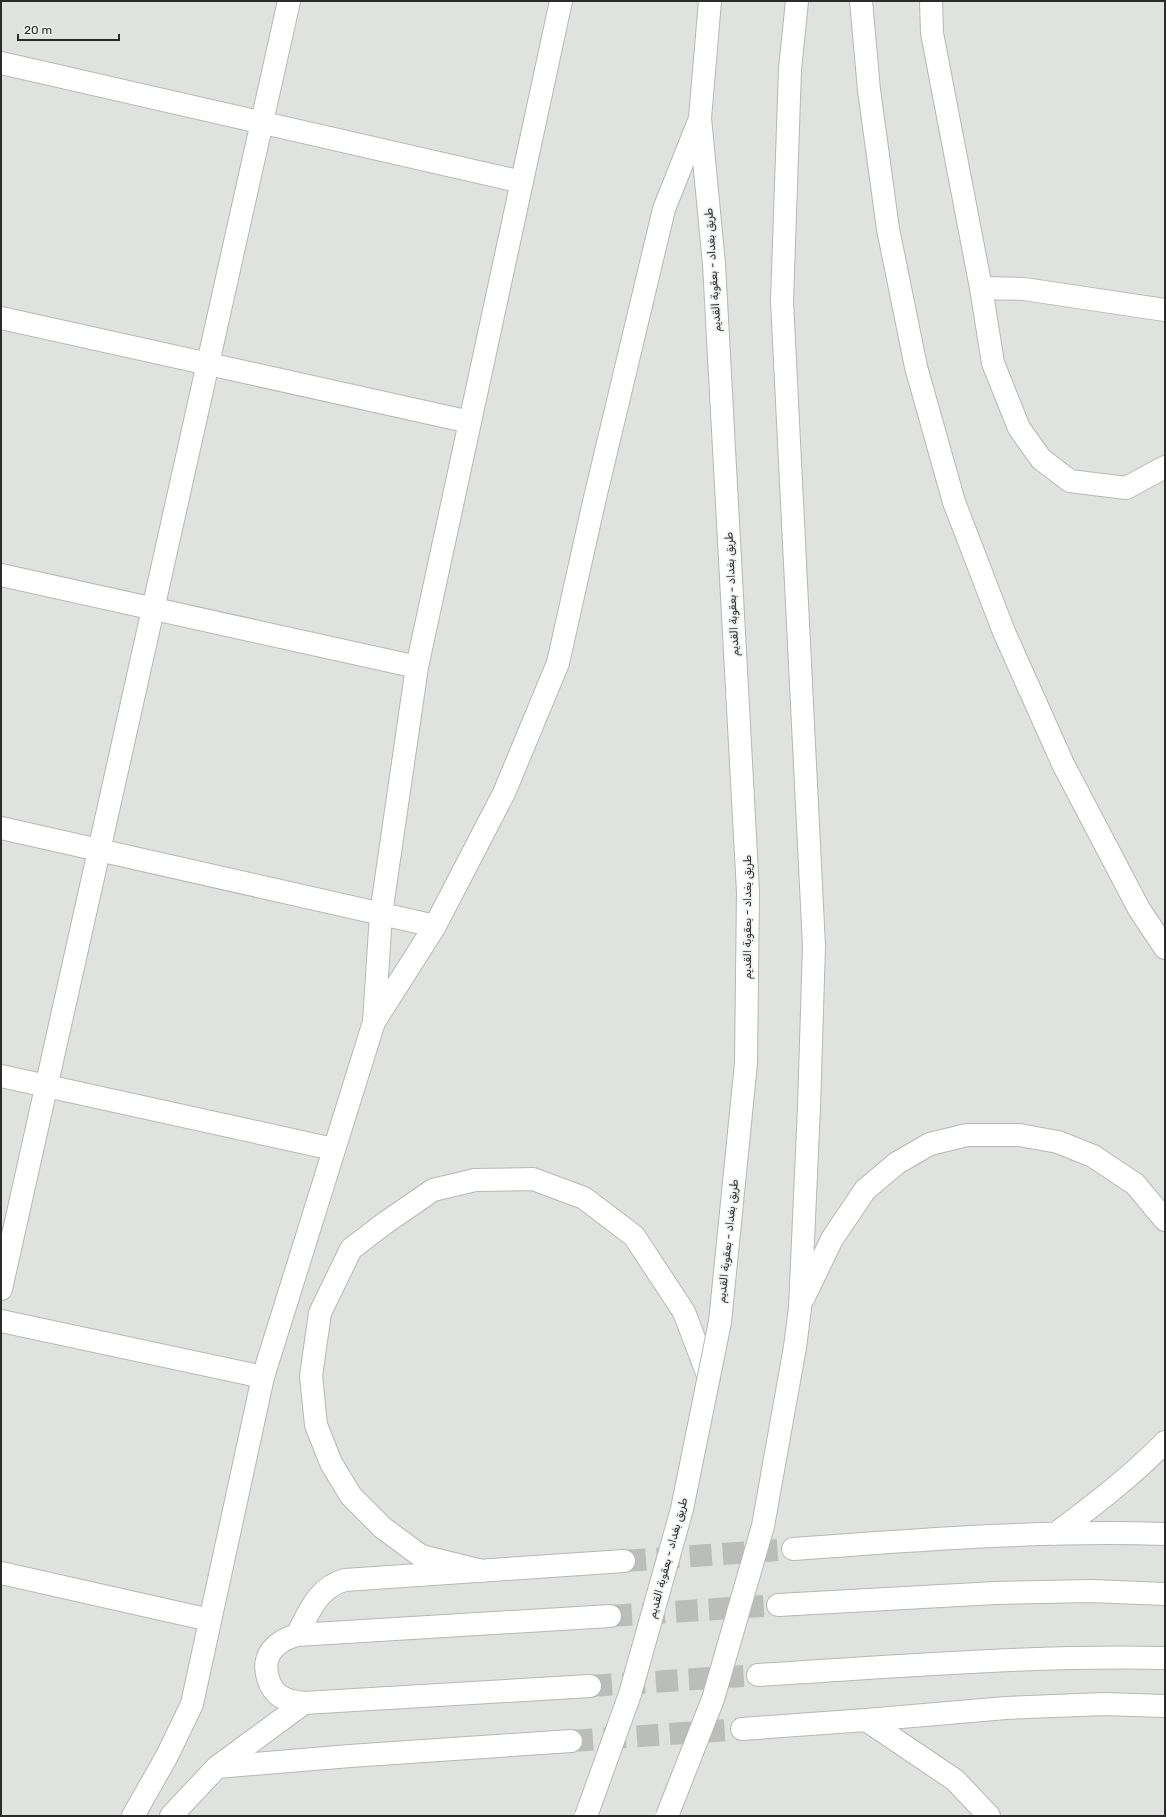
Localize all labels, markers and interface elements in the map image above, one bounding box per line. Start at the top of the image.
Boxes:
scale bar [18,16,119,42]
text: 20 m [24,23,52,37]
street label: طريق بغداد - بعقوبة القديم [702,207,725,333]
street label: طريق بغداد - بعقوبة القديم [722,531,743,656]
street label: طريق بغداد - بعقوبة القديم [741,855,755,979]
street label: طريق بغداد - بعقوبة القديم [715,1178,742,1304]
street label: طريق بغداد - بعقوبة القديم [646,1496,691,1620]

